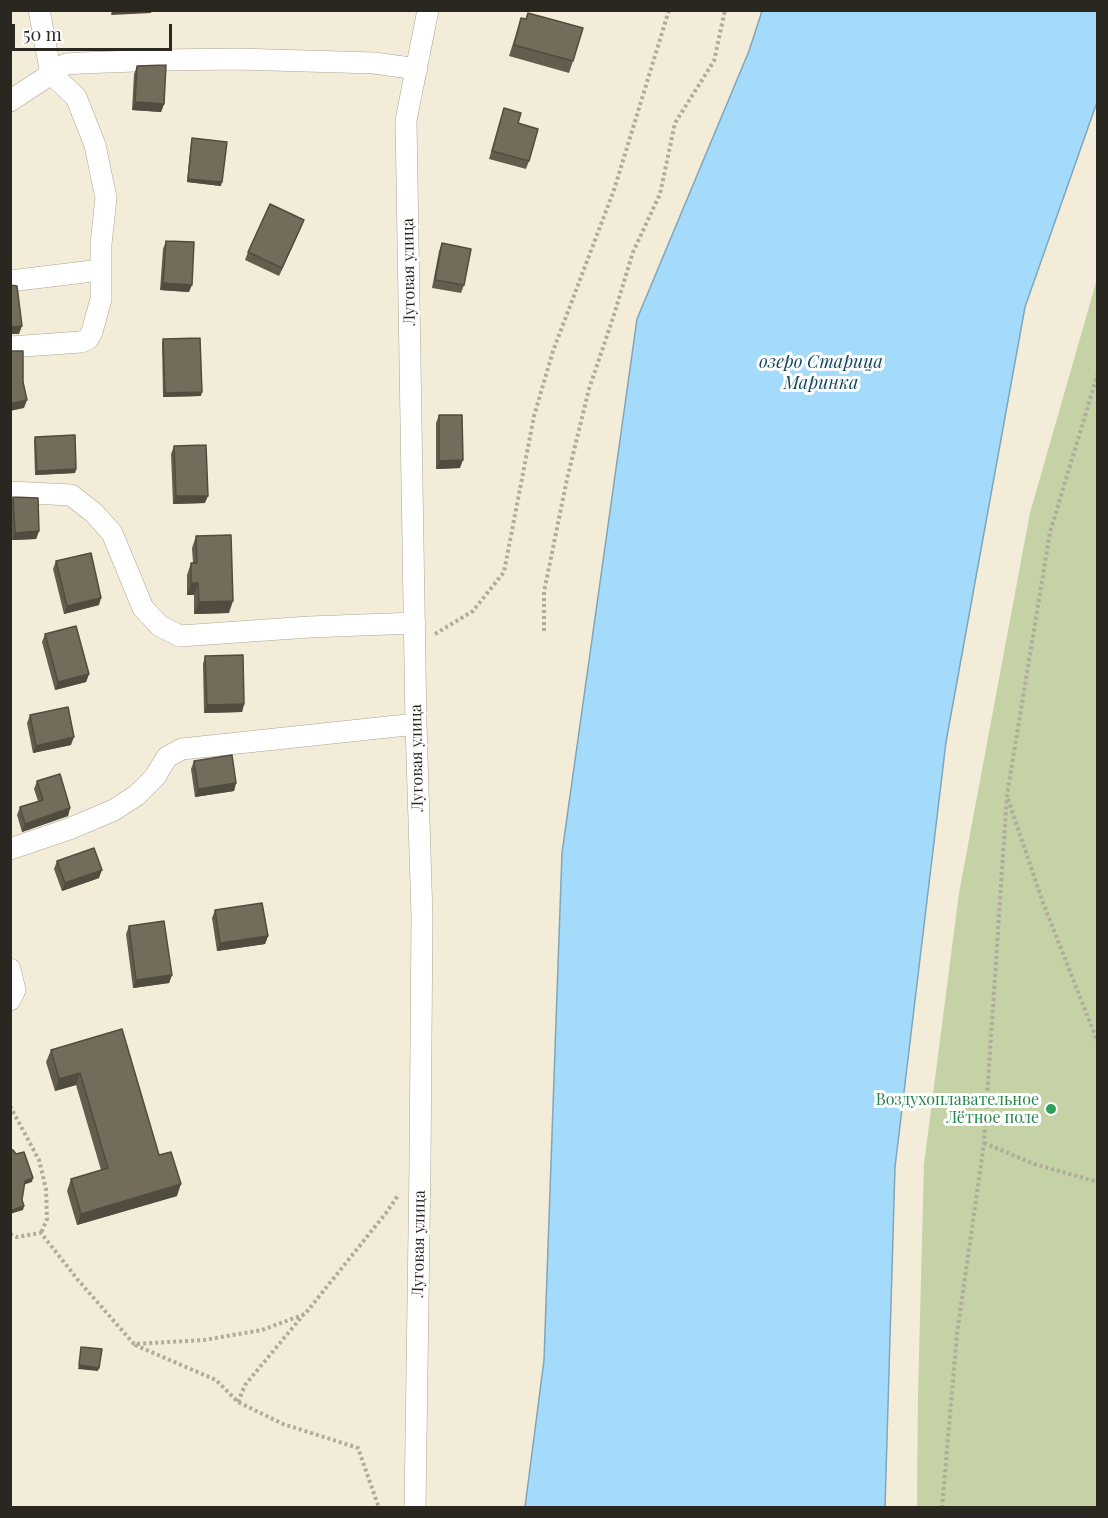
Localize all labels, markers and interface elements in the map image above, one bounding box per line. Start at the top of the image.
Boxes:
scale bar [15,12,176,50]
text: 50 m [23,22,62,46]
street label: Луговая улица [398,218,420,326]
water label: озеро Старица Маринка [759,351,883,394]
street label: Луговая улица [406,704,428,812]
place label: Воздухоплавательное Лётное поле [876,1090,1039,1128]
marker: Воздухоплавательное Лётное поле [1044,1102,1058,1116]
street label: Луговая улица [408,1190,430,1298]

